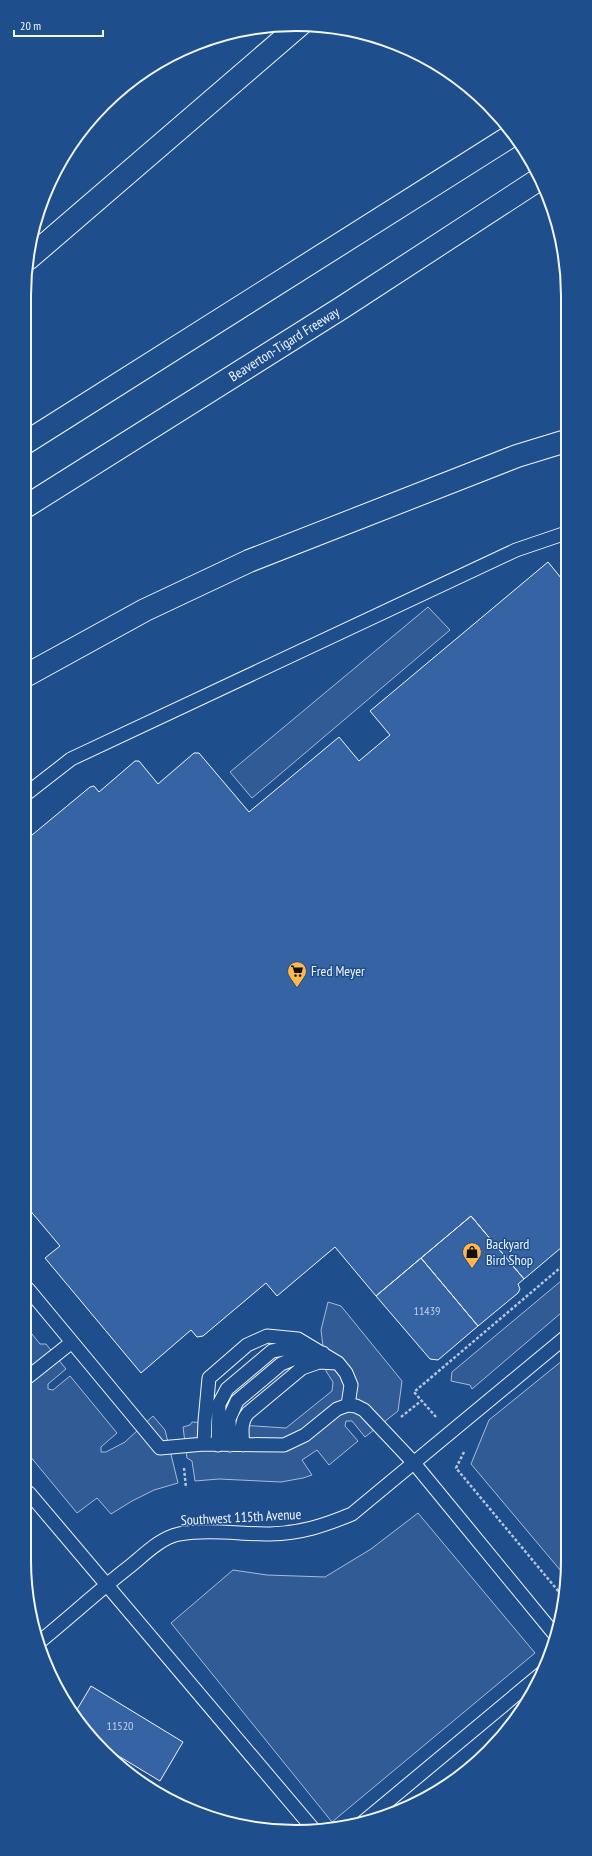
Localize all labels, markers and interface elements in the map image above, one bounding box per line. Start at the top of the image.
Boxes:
scale bar [14,12,103,38]
text: 20 m [20,18,41,33]
street label: Beaverton-Tigard Freeway [225,302,343,385]
supermarket icon: Fred Meyer [286,960,308,988]
place label: Fred Meyer [311,962,365,980]
place label: Backyard Bird Shop [486,1235,533,1269]
shop icon: Backyard Bird Shop [461,1241,483,1269]
house number: 11439 [413,1303,441,1318]
street label: Southwest 115th Avenue [180,1505,302,1529]
house number: 11520 [106,1718,134,1733]

